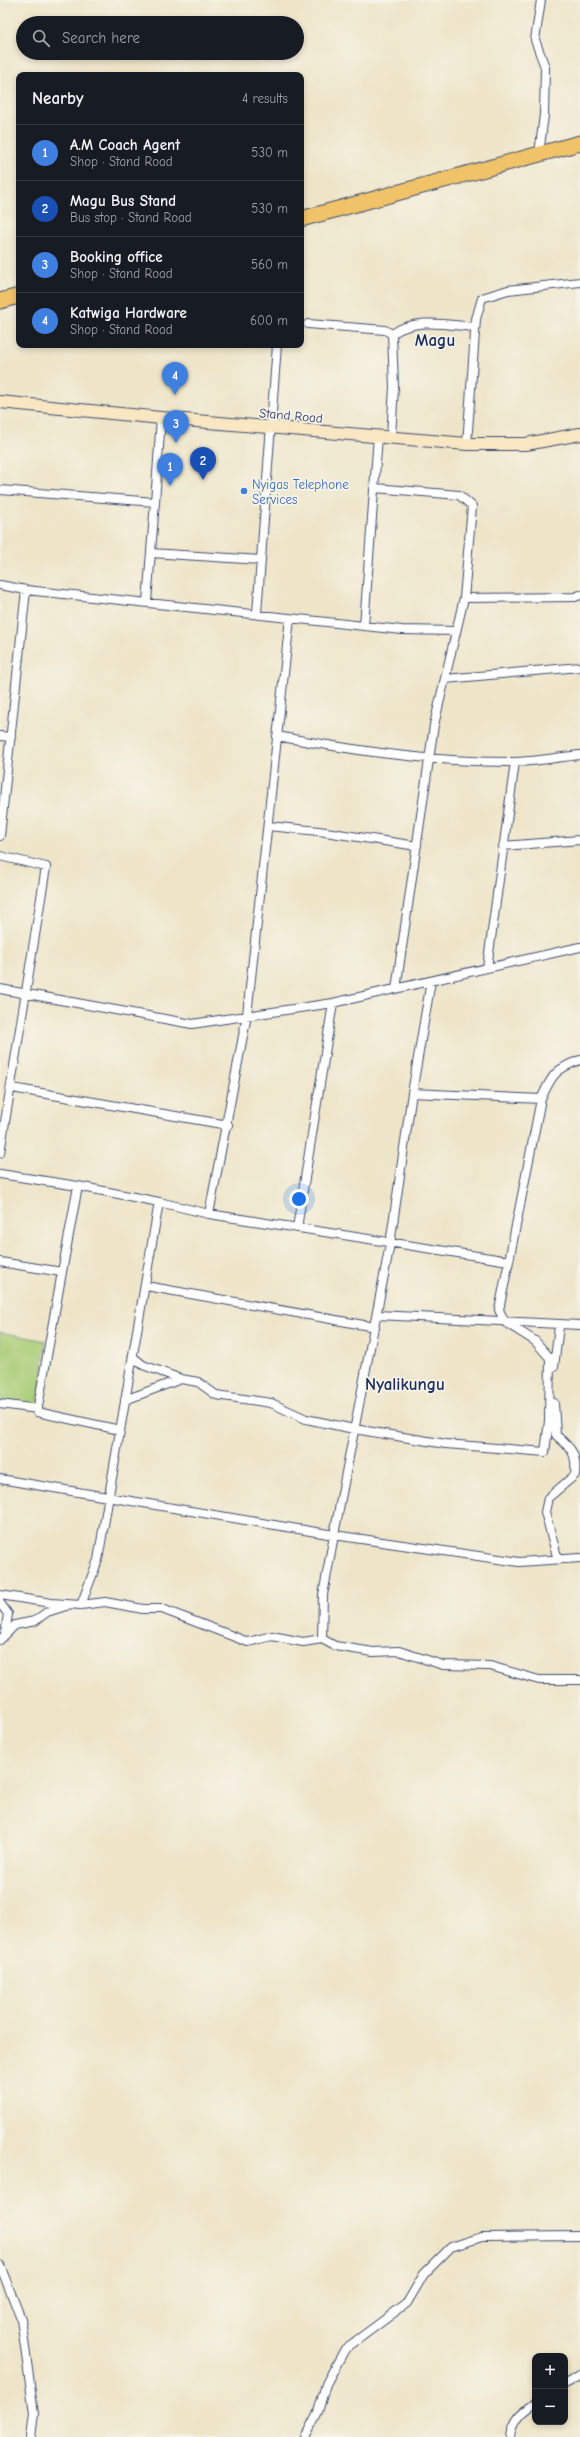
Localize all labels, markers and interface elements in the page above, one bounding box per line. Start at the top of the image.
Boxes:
search box [16,16,304,60]
icon: search [30,27,52,49]
text: Search here [62,29,140,47]
text: Nearby [32,89,83,108]
text: 4 results [242,91,288,106]
text: A.M Coach Agent [70,136,180,154]
text: 1 [42,145,48,160]
text: 530 m [251,145,288,160]
text: Shop · Stand Road [70,154,173,169]
text: Magu Bus Stand [70,192,176,210]
text: 2 [42,201,48,216]
text: 530 m [251,201,288,216]
text: Bus stop · Stand Road [70,210,192,225]
text: Booking office [70,248,163,266]
text: 3 [42,257,48,272]
text: 560 m [251,257,288,272]
text: Shop · Stand Road [70,266,173,281]
text: Katwiga Hardware [70,304,187,322]
text: 4 [42,313,48,328]
text: 600 m [250,313,288,328]
text: Shop · Stand Road [70,322,173,337]
district label: Magu [415,331,455,350]
pin: 4 [162,362,188,395]
street label: Stand Road [259,405,323,426]
pin: 3 [163,410,189,443]
pin: 2 [190,447,216,480]
pin: 1 [157,453,183,486]
place label: Nyigas Telephone Services [252,477,349,507]
marker: Nyigas Telephone Services [239,486,249,496]
your location [289,1189,309,1209]
district label: Nyalikungu [365,1375,445,1394]
map controls [532,2353,568,2425]
button: + [532,2353,568,2389]
button: − [532,2389,568,2425]

